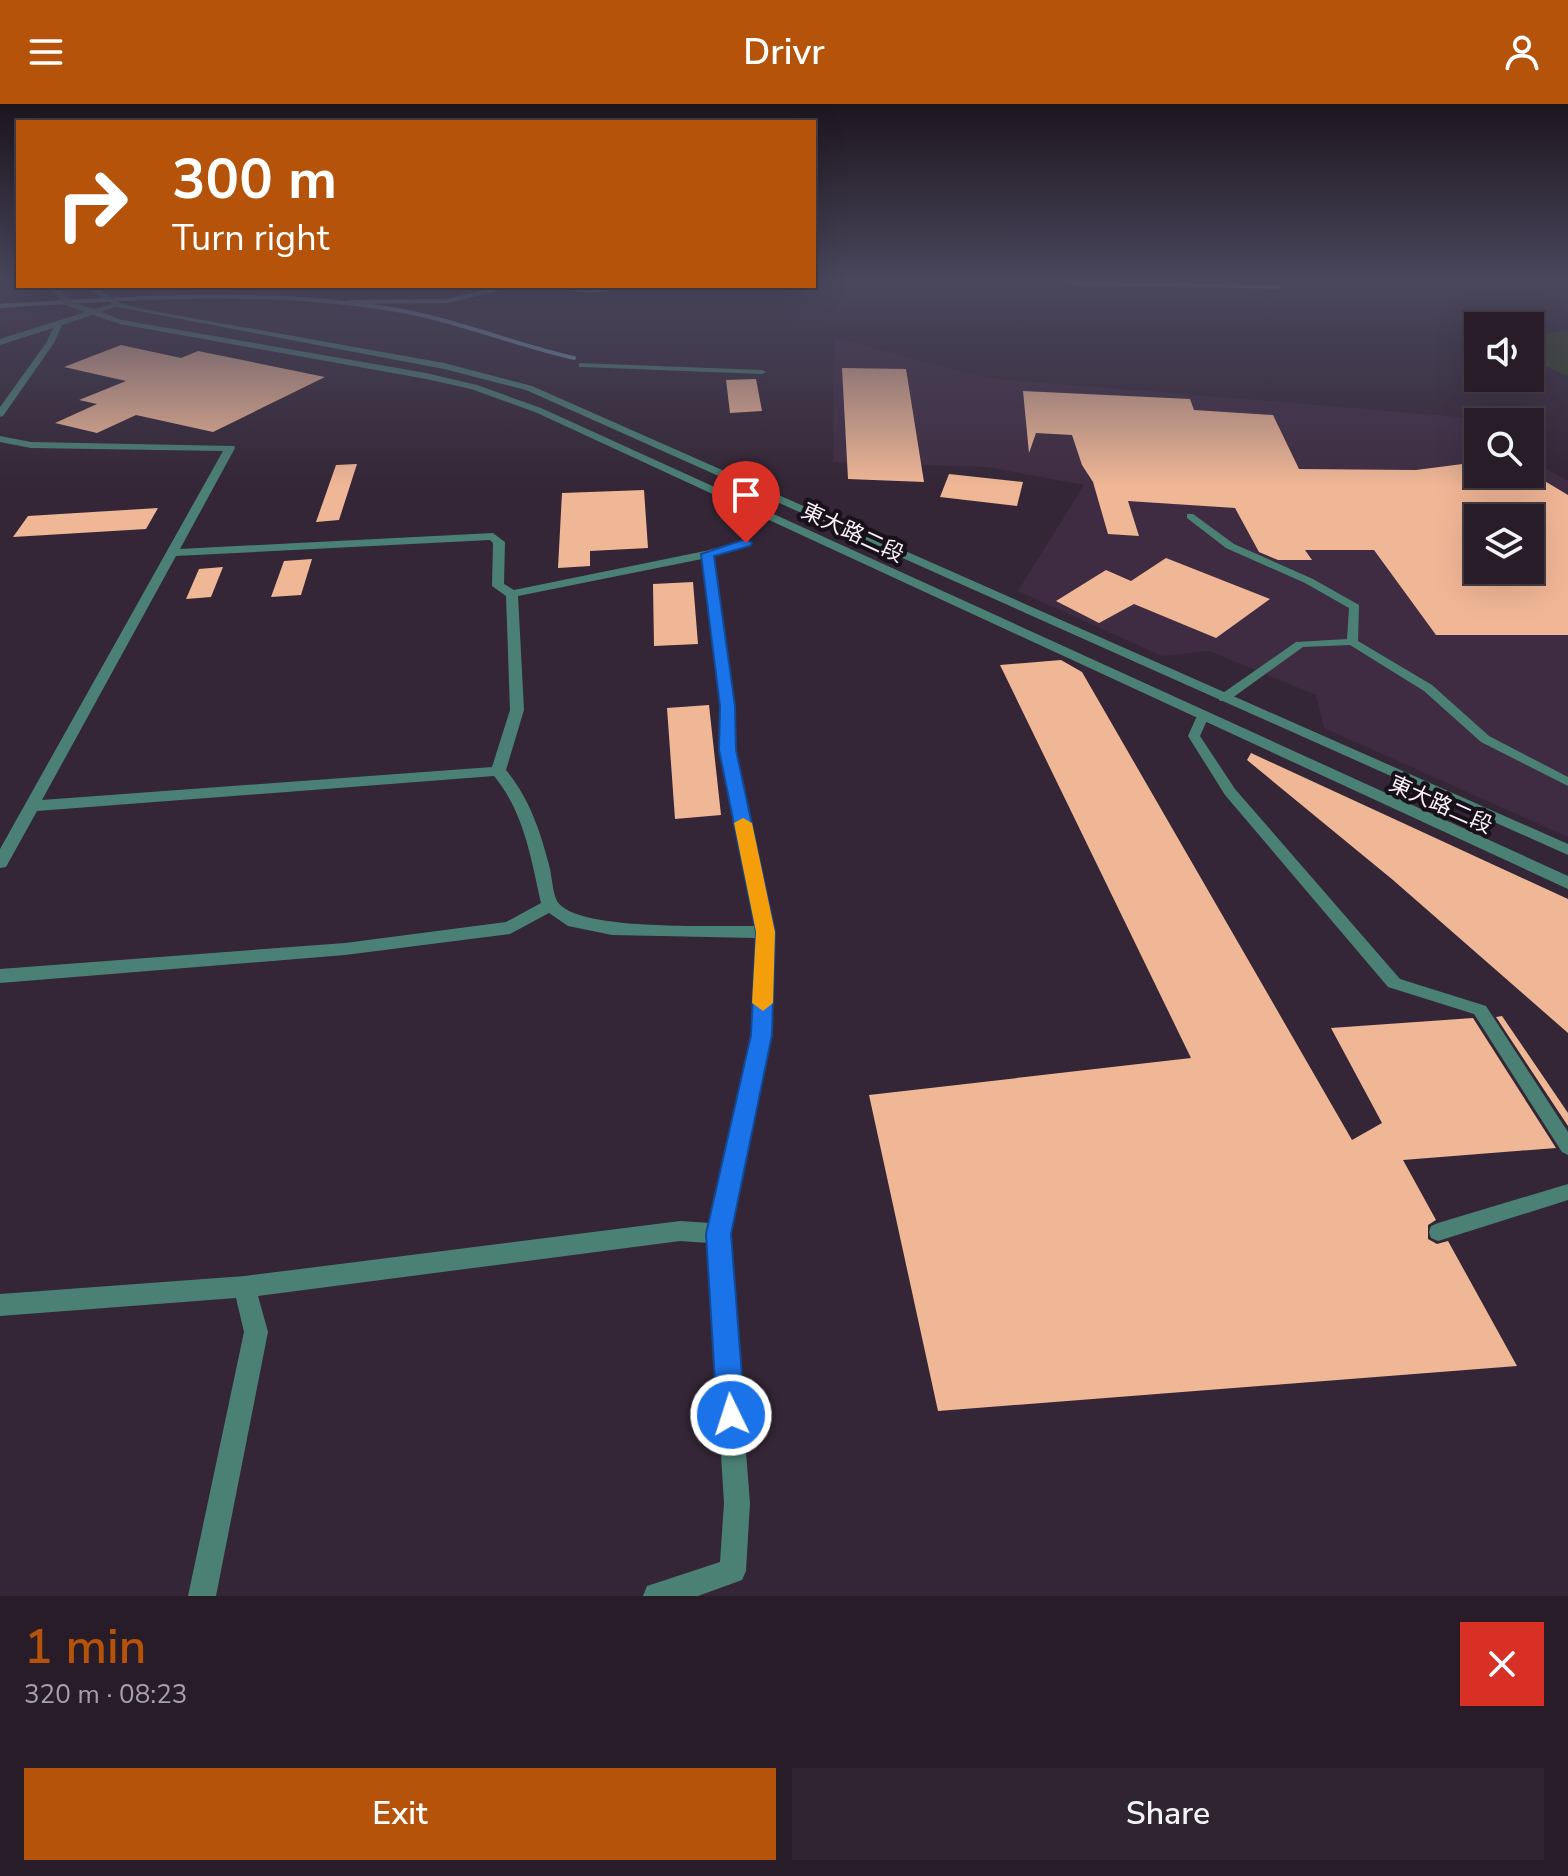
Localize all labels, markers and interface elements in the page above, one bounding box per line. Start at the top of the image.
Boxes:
text: Drivr [743,28,825,77]
icon: menu [24,30,68,74]
icon: person [1500,30,1544,74]
text: 300 m [172,141,337,218]
icon: right [40,152,144,256]
text: Turn right [172,214,329,263]
map controls [1464,312,1544,584]
button: sound [1464,312,1544,392]
button: search [1464,408,1544,488]
pin [712,461,780,543]
icon: arrive [724,473,768,517]
street label: 東大路二段 [796,496,909,570]
button: layers [1464,504,1544,584]
street label: 東大路二段 [1384,769,1497,841]
position arrow [689,1373,773,1457]
text: 1 min [24,1614,146,1680]
button: close [1460,1622,1544,1706]
text: 320 m · 08:23 [24,1677,187,1712]
button: Exit [24,1768,776,1860]
button: Share [792,1768,1544,1860]

